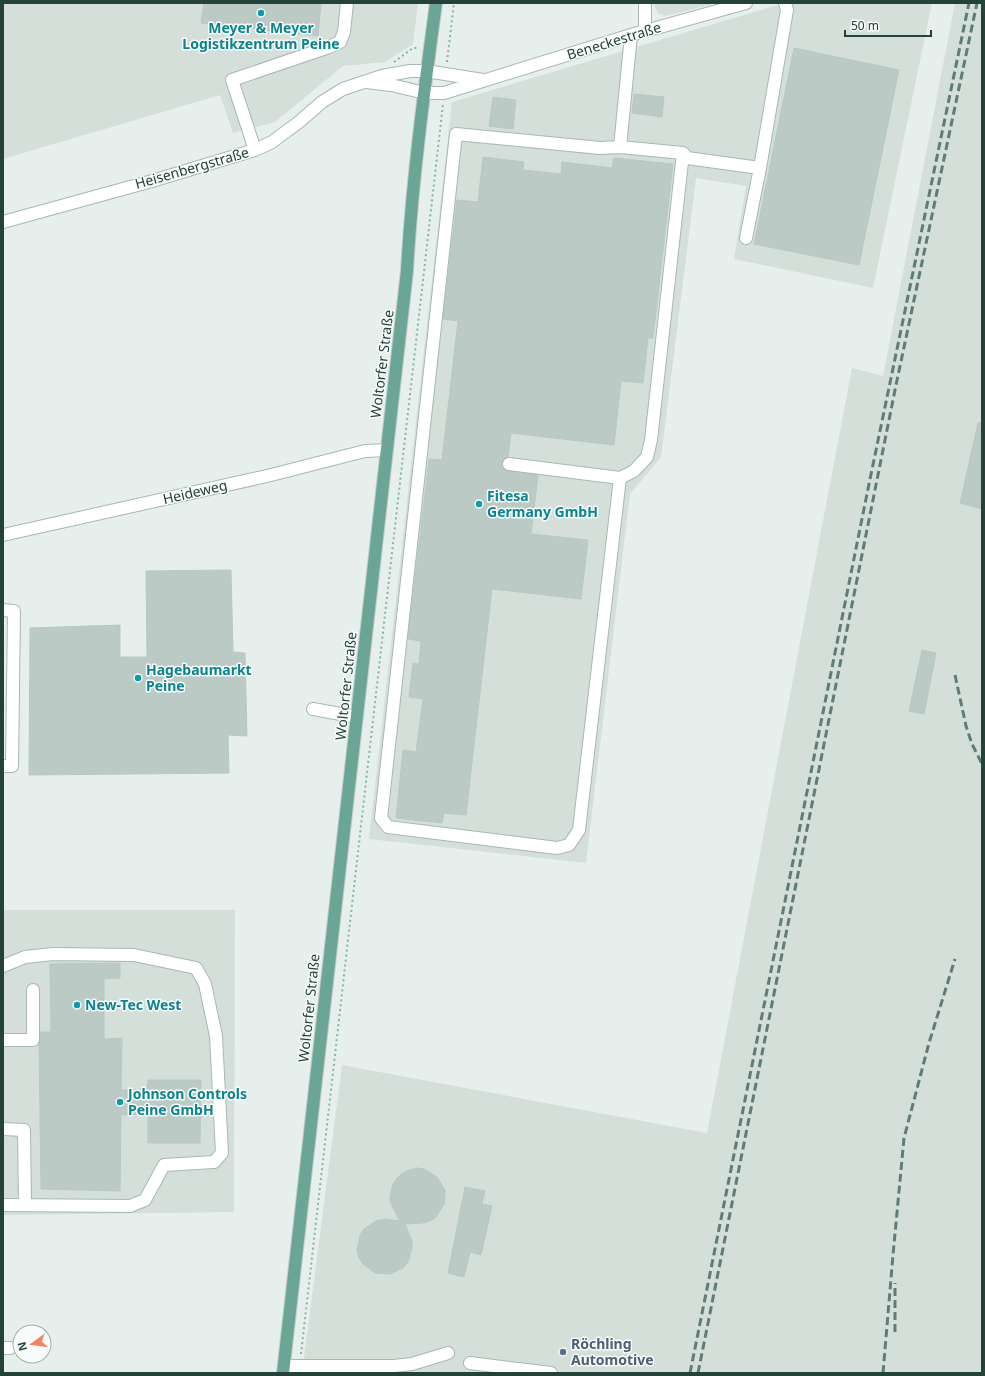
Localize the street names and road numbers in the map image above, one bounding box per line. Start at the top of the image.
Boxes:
street label: Beneckestraße [564,17,663,64]
street label: Heisenbergstraße [133,142,251,193]
street label: Woltorfer Straße [365,309,398,419]
street label: Heideweg [161,475,229,508]
street label: Woltorfer Straße [330,631,361,741]
street label: Woltorfer Straße [293,953,324,1063]

